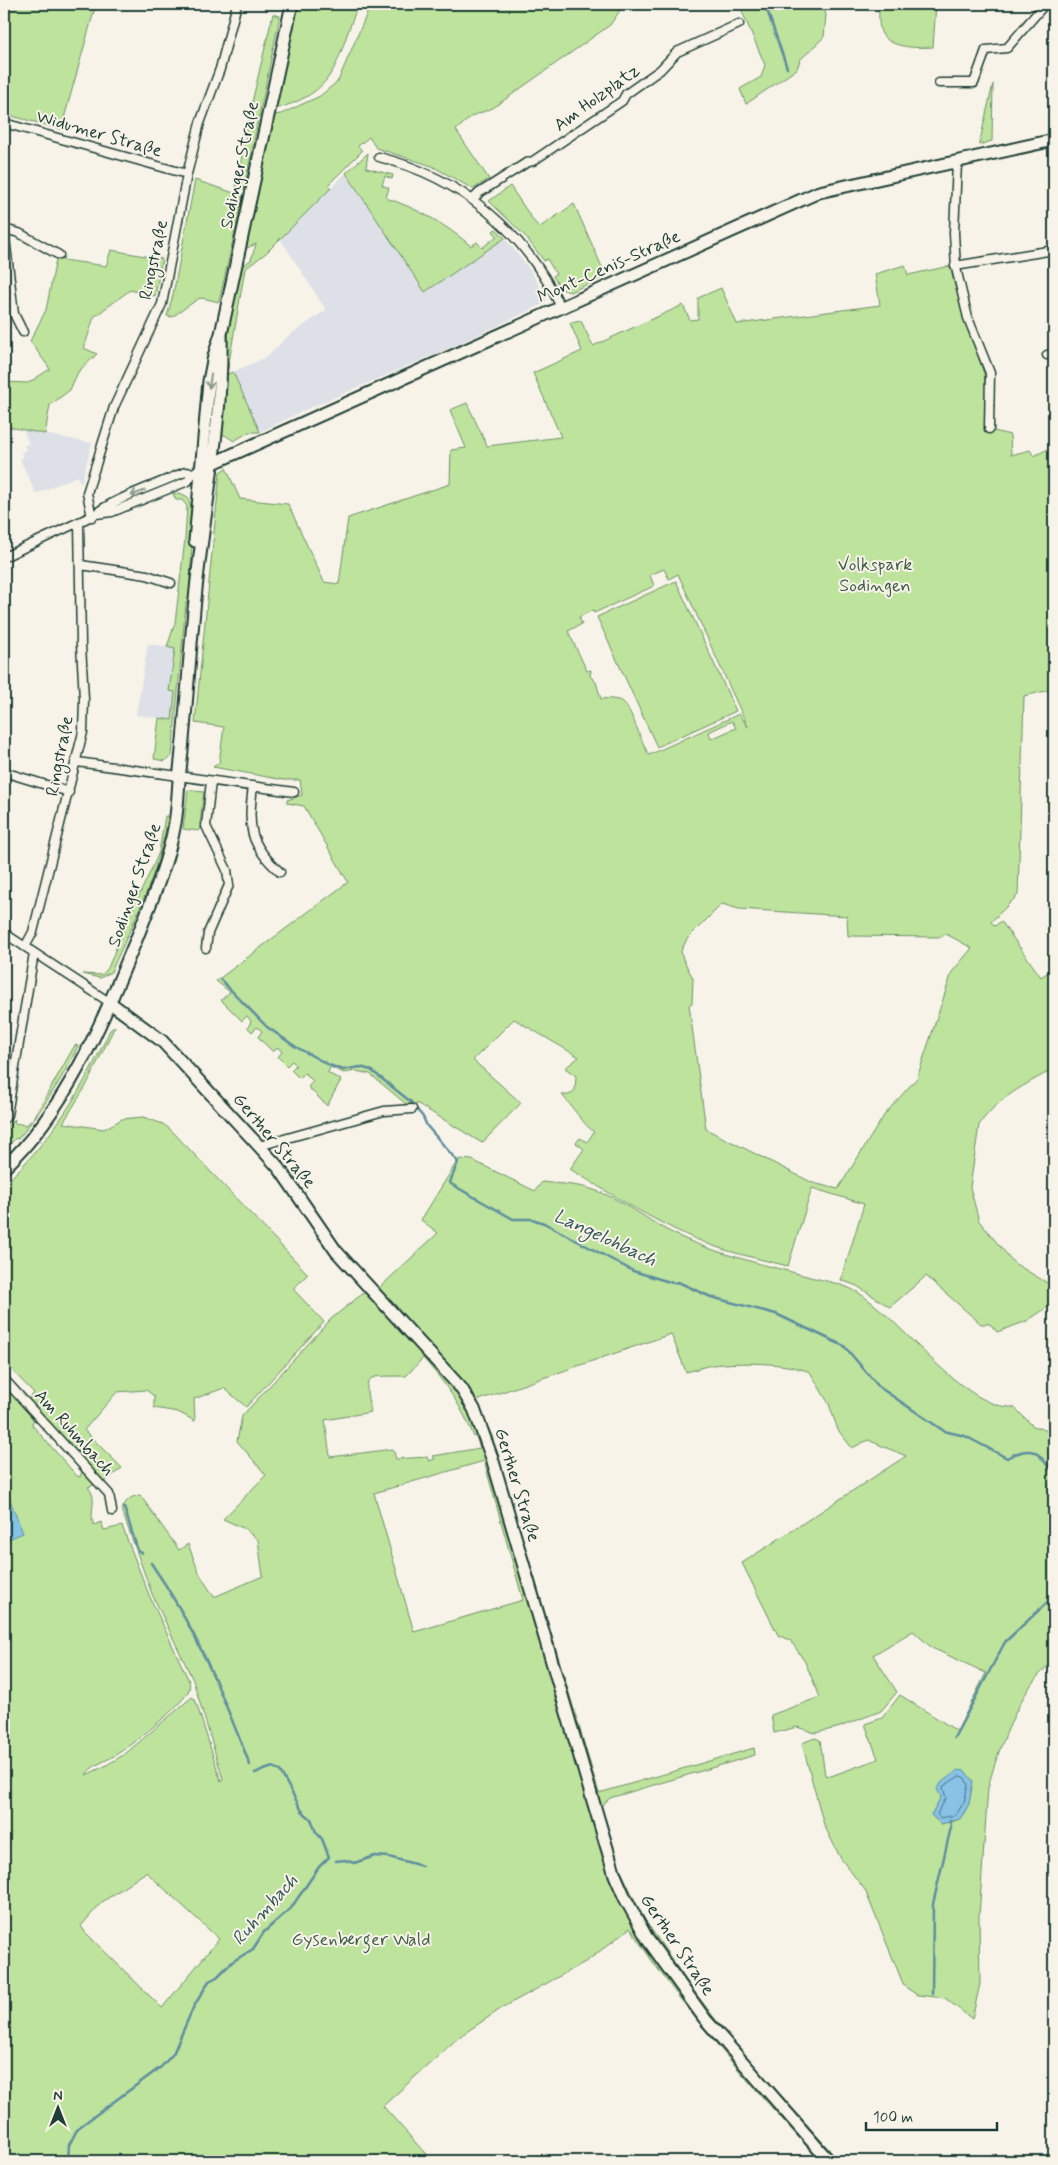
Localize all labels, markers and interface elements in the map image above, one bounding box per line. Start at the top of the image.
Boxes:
street label: Am Holzplatz [549,59,645,137]
street label: Sodinger Straße [215,99,265,231]
street label: Widumer Straße [33,105,165,163]
street label: Ringstraße [134,218,175,303]
street label: Mont-Cenis-Straße [534,225,684,309]
one-way arrow [205,373,215,389]
one-way arrow [131,489,146,498]
park label: Volkspark Sodingen [838,553,912,598]
street label: Ringstraße [40,714,81,798]
street label: Sodinger Straße [103,820,168,950]
street label: Gerther Straße [227,1088,321,1194]
water label: Langelohbach [549,1203,661,1275]
street label: Am Ruhmbach [29,1384,119,1482]
street label: Gerther Straße [488,1425,546,1545]
water label: Ruhmbach [226,1869,304,1951]
street label: Gerther Straße [634,1889,720,2001]
park label: Gysenberger Wald [291,1928,431,1954]
north arrow [32,2082,82,2132]
text: N [53,2087,63,2105]
scale bar [866,2100,997,2132]
text: 100 m [873,2108,913,2128]

